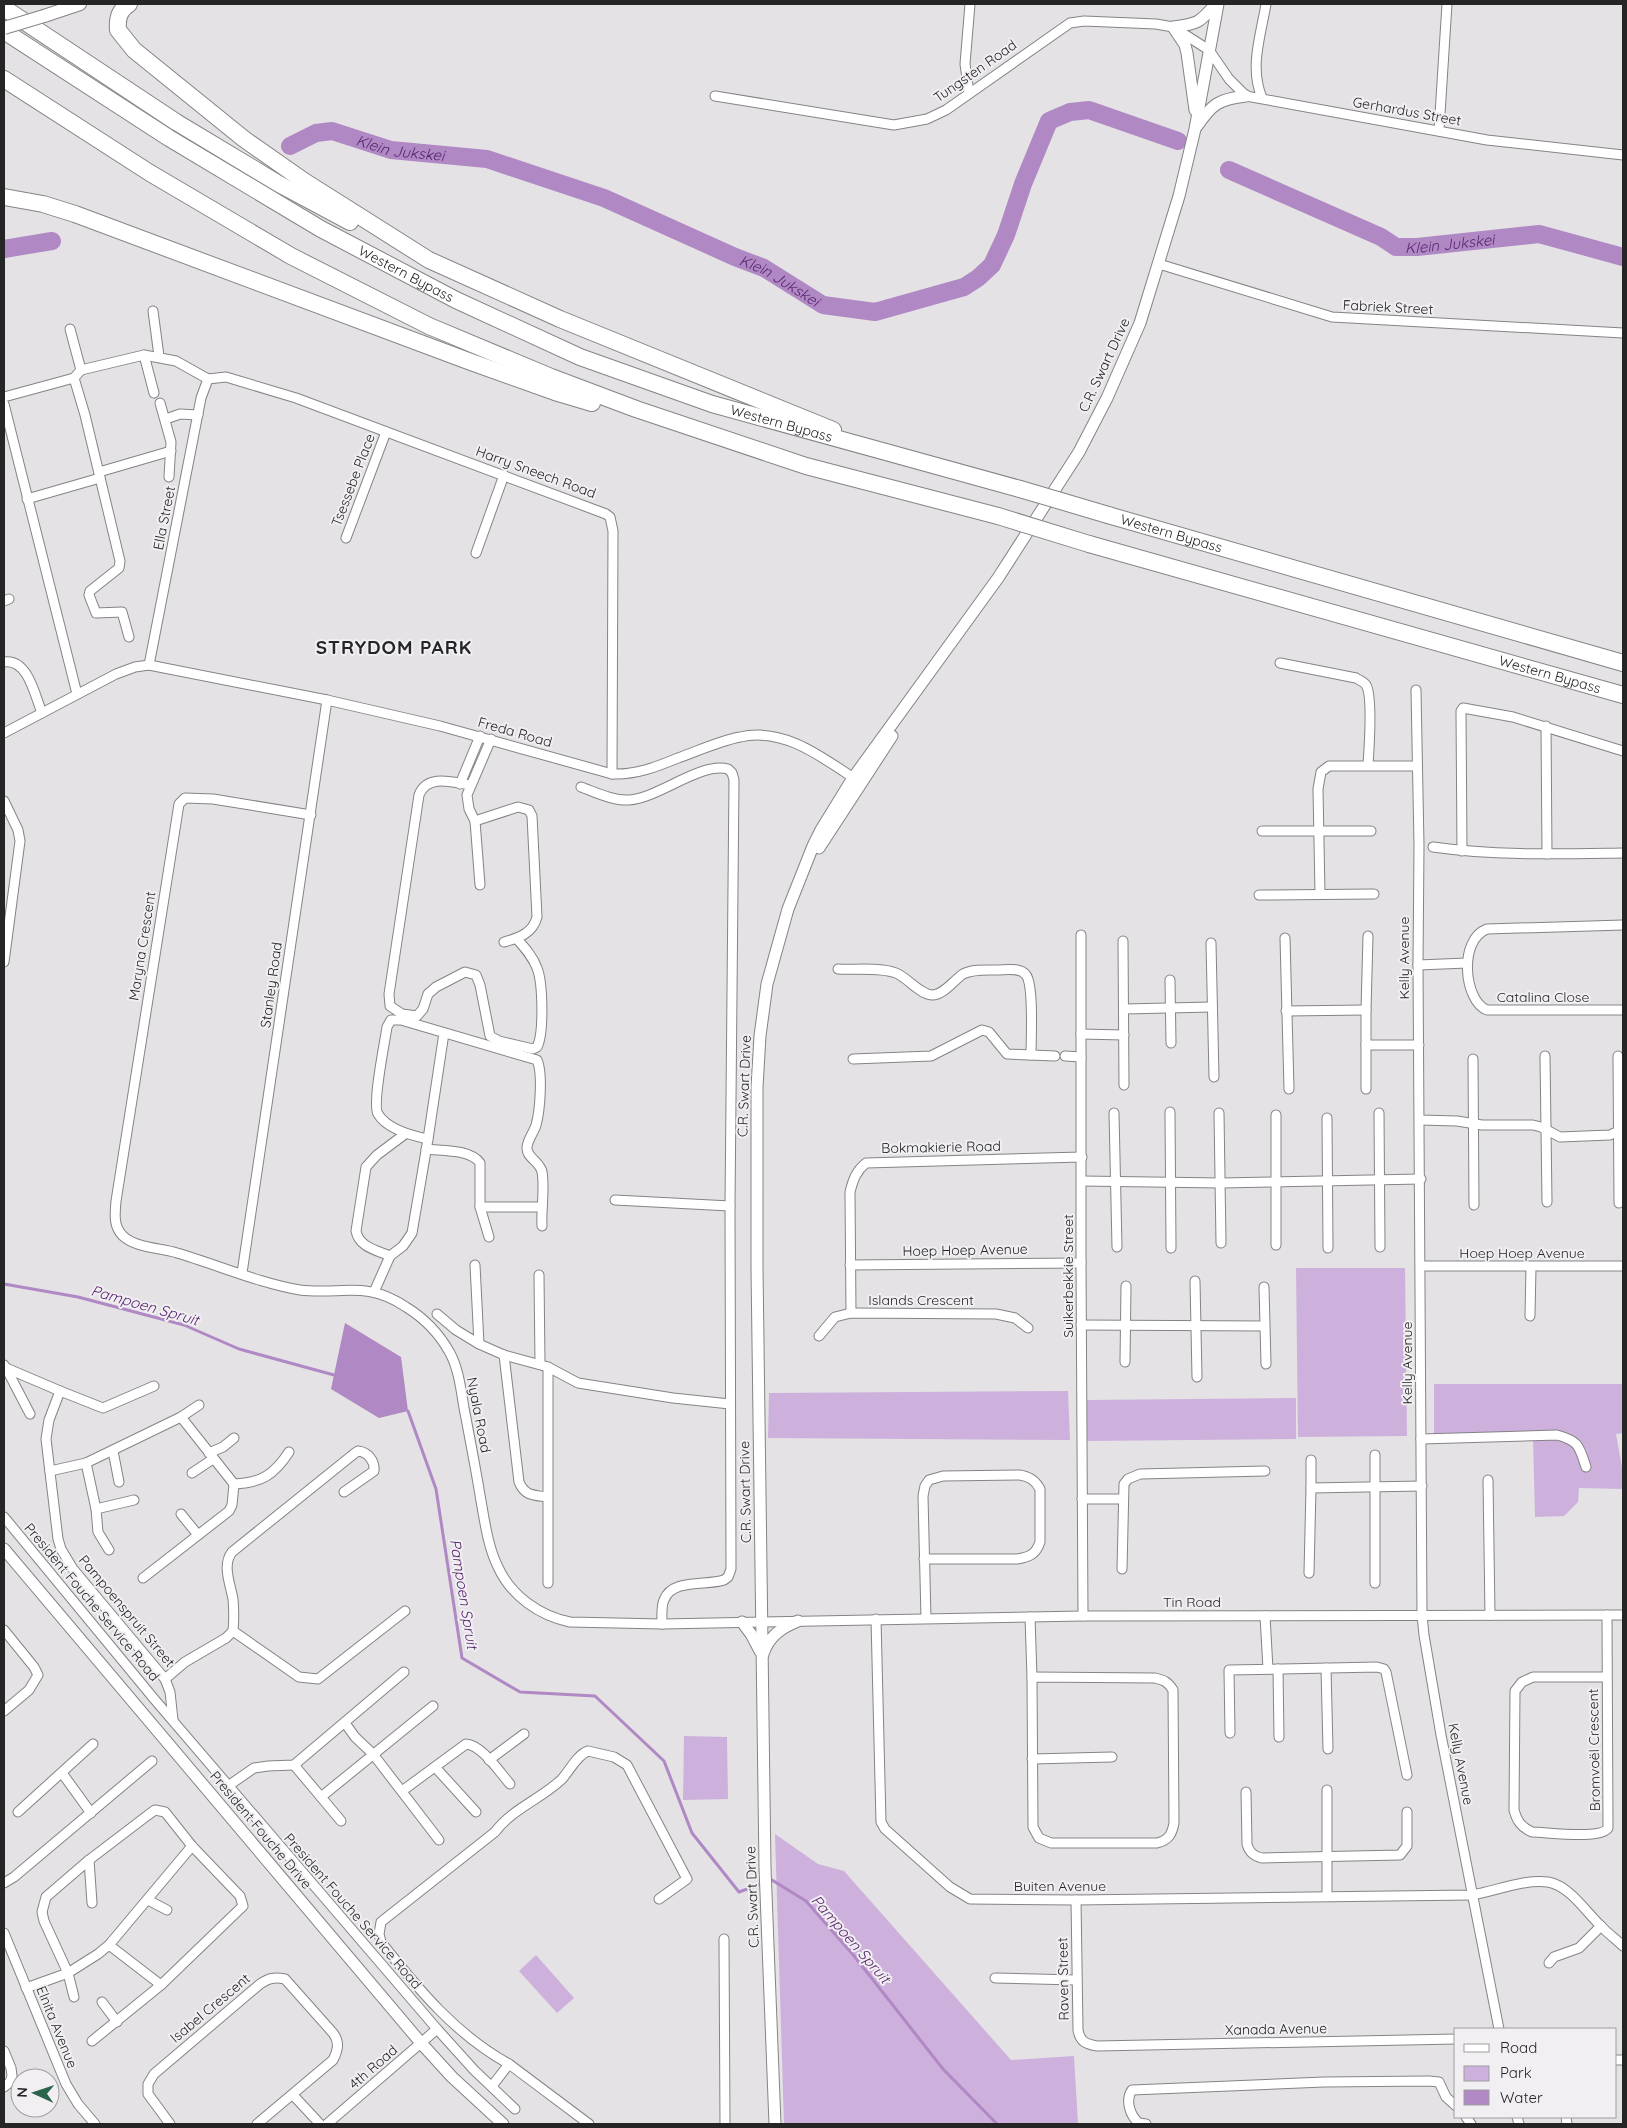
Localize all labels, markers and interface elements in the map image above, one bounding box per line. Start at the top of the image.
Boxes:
street label: Tungsten Road [930,36,1020,106]
street label: Gerhardus Street [1351,93,1463,129]
water label: Klein Jukskei [354,130,447,165]
water label: Klein Jukskei [1405,229,1497,257]
street label: Western Bypass [355,241,457,306]
water label: Klein Jukskei [737,250,825,311]
street label: Fabriek Street [1342,296,1434,318]
street label: C.R. Swart Drive [1074,315,1134,415]
street label: Western Bypass [728,401,834,446]
street label: Tsessebe Place [327,431,379,529]
street label: Harry Sneech Road [473,442,599,502]
street label: Ella Street [149,484,179,552]
street label: Western Bypass [1119,510,1224,556]
district label: STRYDOM PARK [316,635,472,659]
street label: Western Bypass [1497,651,1603,697]
street label: Freda Road [476,713,554,751]
street label: Maryna Crescent [124,890,160,1002]
street label: Kelly Avenue [1395,916,1413,999]
street label: Stanley Road [256,941,286,1029]
street label: Catalina Close [1497,988,1589,1006]
street label: C.R. Swart Drive [733,1035,755,1137]
street label: Bokmakierie Road [881,1137,1001,1157]
street label: Suikerbekkie Street [1059,1214,1077,1338]
street label: Hoep Hoep Avenue [902,1240,1028,1260]
street label: Hoep Hoep Avenue [1459,1244,1585,1262]
water label: Pampoen Spruit [89,1281,203,1330]
street label: Islands Crescent [868,1291,974,1309]
street label: Kelly Avenue [1398,1321,1416,1404]
street label: Nyala Road [463,1376,495,1454]
street label: C.R. Swart Drive [735,1441,755,1543]
street label: President Fouche Service Road [21,1519,163,1685]
water label: Pampoen Spruit [446,1538,482,1652]
street label: Pampoenspruit Street [75,1551,179,1671]
street label: Tin Road [1163,1593,1221,1611]
street label: Bromvoël Crescent [1584,1688,1604,1812]
street label: Kelly Avenue [1444,1722,1478,1807]
street label: President Fouche Drive [206,1767,316,1893]
street label: President Fouche Service Road [280,1829,426,1993]
street label: C.R. Swart Drive [741,1846,763,1948]
street label: Buiten Avenue [1014,1877,1106,1895]
water label: Pampoen Spruit [807,1891,896,1989]
street label: Raven Street [1053,1937,1073,2021]
street label: Isabel Crescent [166,1969,254,2047]
street label: Elnita Avenue [32,1983,82,2071]
street label: Xanada Avenue [1225,2019,1327,2039]
legend [1454,2028,1617,2118]
text: Road [1500,2038,1537,2057]
street label: 4th Road [345,2041,401,2093]
text: Park [1500,2063,1532,2082]
north arrow [10,2068,60,2118]
text: N [13,2087,31,2098]
text: Water [1500,2088,1543,2107]

